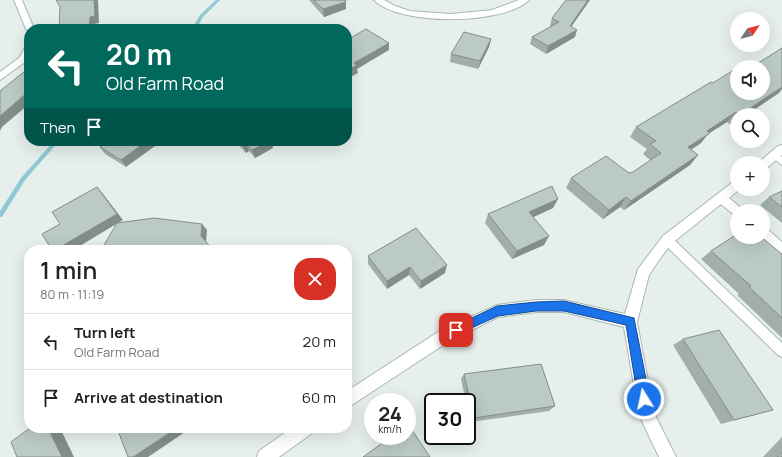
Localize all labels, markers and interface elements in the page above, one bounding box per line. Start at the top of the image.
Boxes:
north arrow [730,12,770,52]
map controls [730,12,770,244]
text: 20 m [106,35,172,73]
icon: left [40,40,92,92]
button: sound [730,60,770,100]
text: Old Farm Road [106,71,224,95]
button: search [730,108,770,148]
icon: arrive [83,116,105,138]
text: Then [40,117,75,138]
button: + [730,156,770,196]
button: − [730,204,770,244]
text: 1 min [40,253,97,286]
button: close [294,258,336,300]
text: 80 m · 11:19 [40,285,104,303]
pin [439,313,473,347]
icon: arrive [445,319,467,341]
text: Turn left [74,322,136,343]
icon: left [40,331,62,353]
text: 20 m [303,331,336,352]
text: Old Farm Road [74,343,159,361]
position arrow [623,378,665,420]
icon: arrive [40,387,62,409]
text: Arrive at destination [74,387,223,408]
text: 60 m [302,387,336,408]
speed limit sign: 30 [424,393,476,445]
text: 24 [378,400,402,427]
text: km/h [378,422,402,436]

